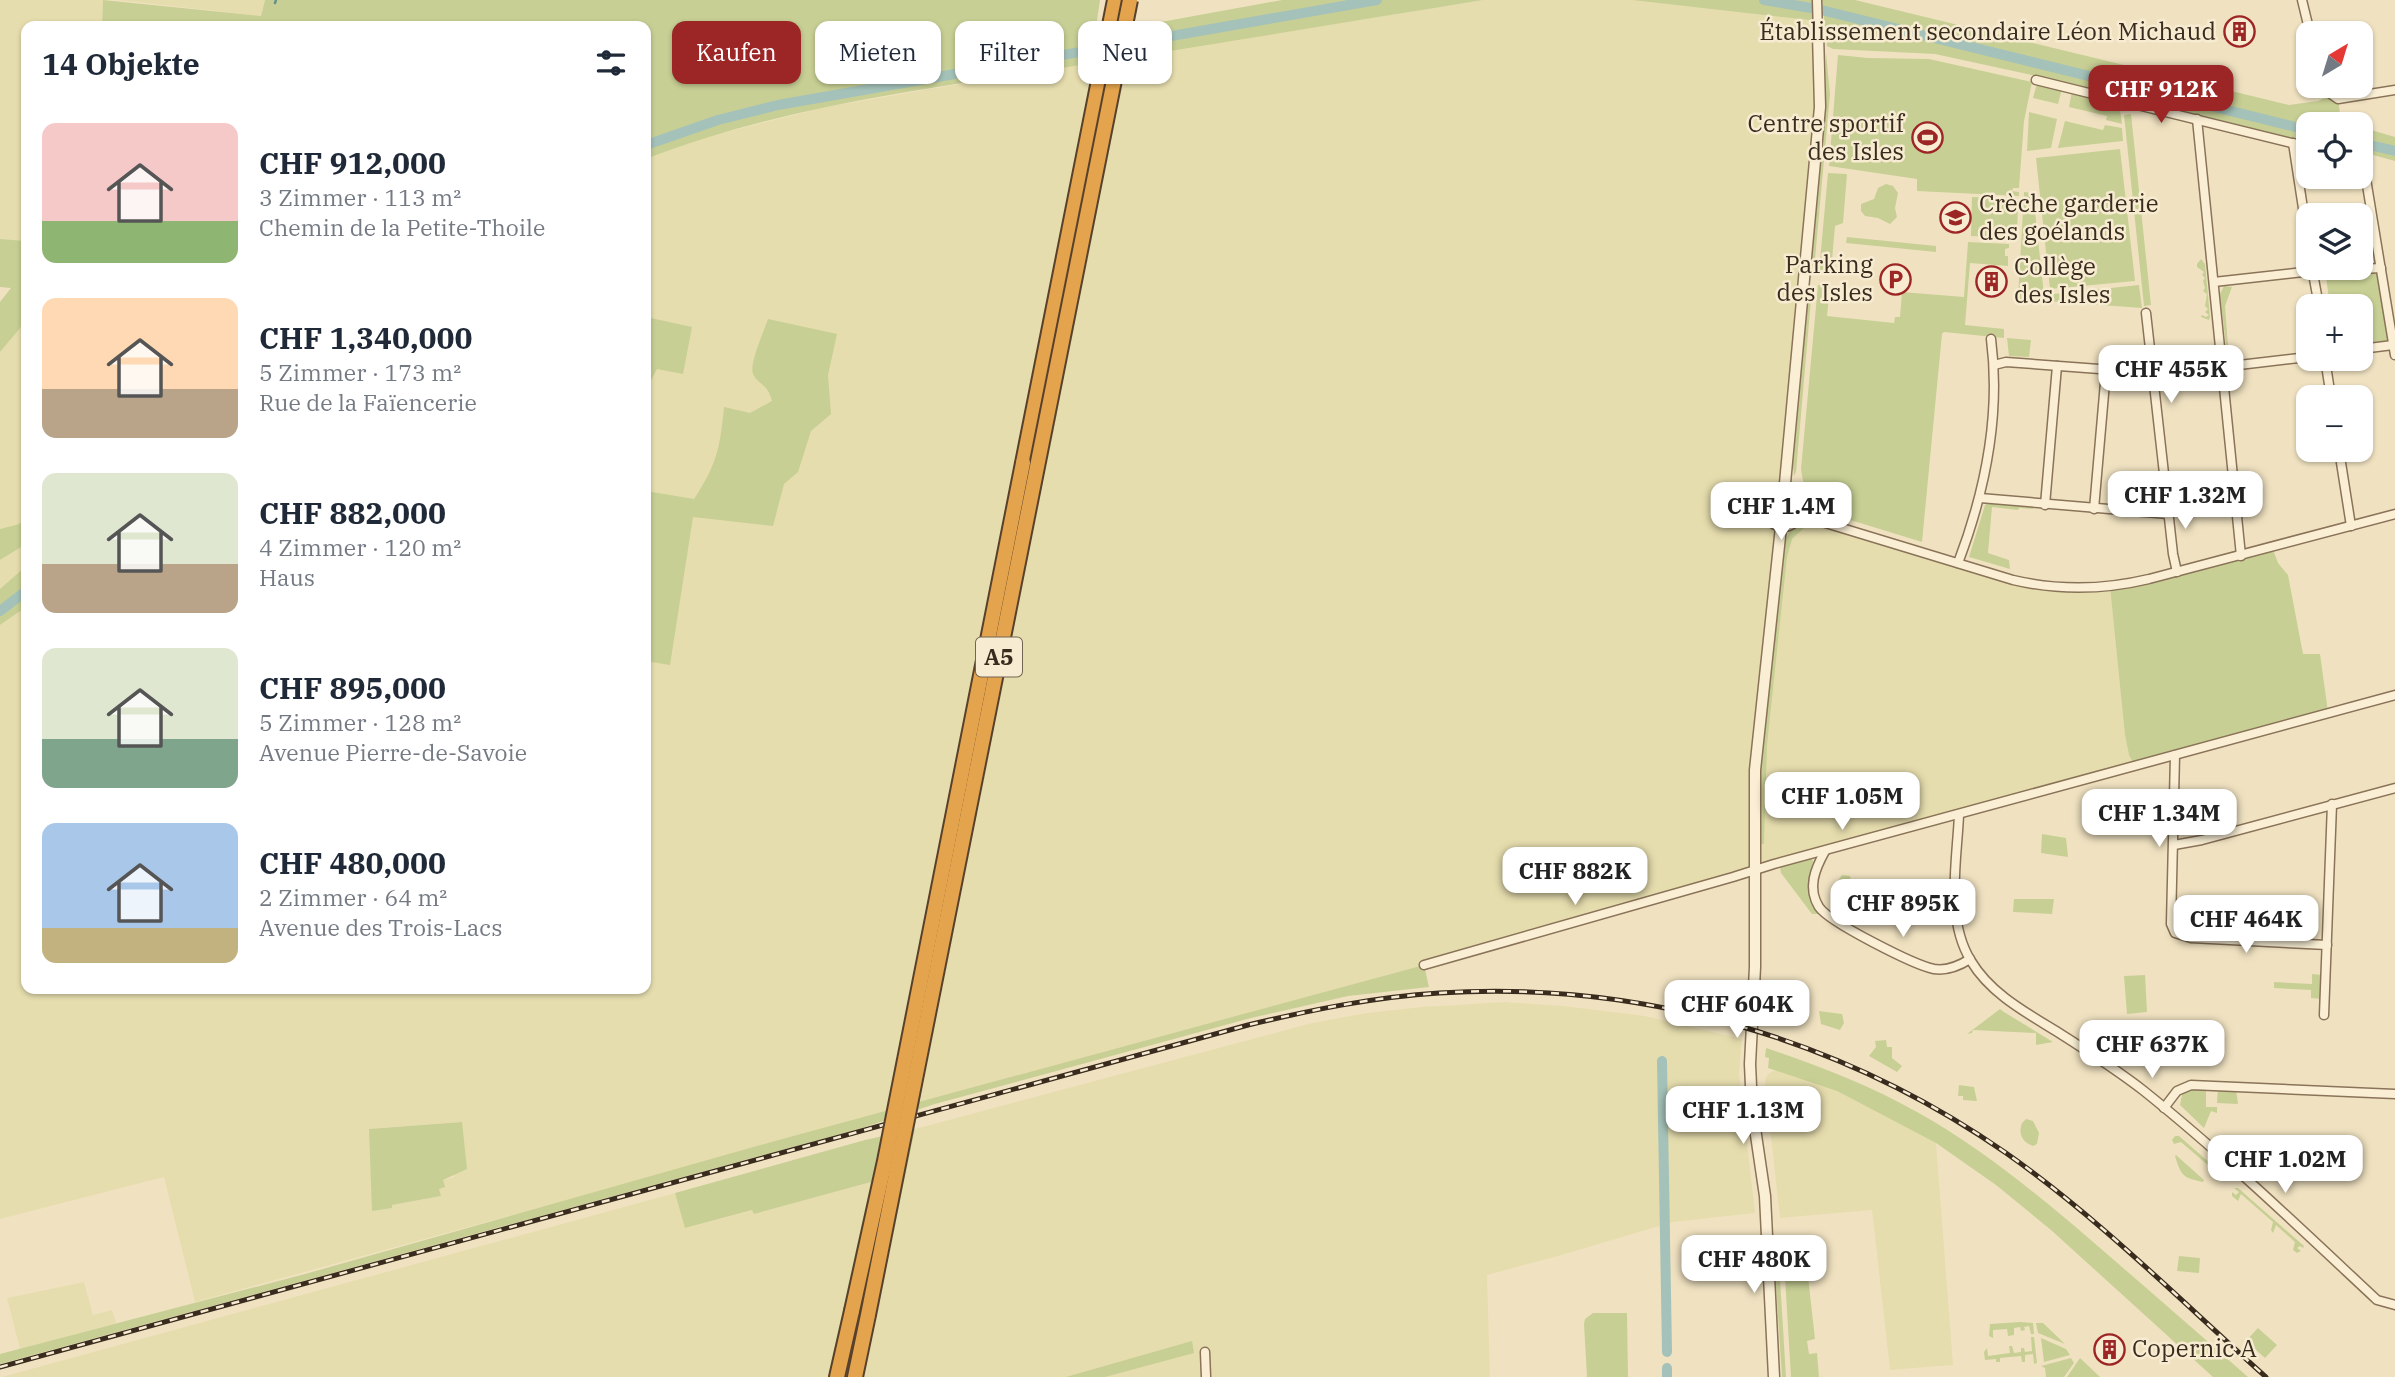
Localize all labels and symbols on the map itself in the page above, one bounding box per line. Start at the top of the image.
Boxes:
place label: Établissement secondaire Léon Michaud [1759,15,2216,47]
building icon: Établissement secondaire Léon Michaud [2222,15,2256,49]
north arrow [2296,21,2373,98]
pin: CHF 912K [2089,66,2233,125]
place label: Centre sportif des Isles [1748,107,1906,167]
sports icon: Centre sportif des Isles [1910,121,1944,155]
place label: Crèche garderie des goélands [1979,187,2159,247]
school or university icon: Crèche garderie des goélands [1939,201,1973,235]
place label: Parking des Isles [1776,248,1873,308]
place label: Collège des Isles [2014,250,2111,310]
parking icon: Parking des Isles [1879,262,1913,296]
building icon: Collège des Isles [1974,264,2008,298]
pin: CHF 455K [2099,346,2243,405]
pin: CHF 1.32M [2105,472,2265,531]
pin: CHF 1.4M [1709,482,1853,542]
road number: A5 [976,638,1022,677]
pin: CHF 1.05M [1762,772,1922,832]
pin: CHF 1.34M [2079,790,2239,849]
pin: CHF 882K [1503,848,1647,907]
pin: CHF 895K [1831,880,1975,939]
pin: CHF 464K [2174,895,2318,955]
pin: CHF 604K [1665,981,1809,1040]
pin: CHF 637K [2080,1020,2224,1080]
pin: CHF 1.13M [1663,1086,1823,1146]
pin: CHF 1.02M [2205,1136,2365,1195]
pin: CHF 480K [1682,1236,1826,1295]
building icon: Copernic A [2092,1332,2126,1366]
place label: Copernic A [2132,1332,2257,1364]

